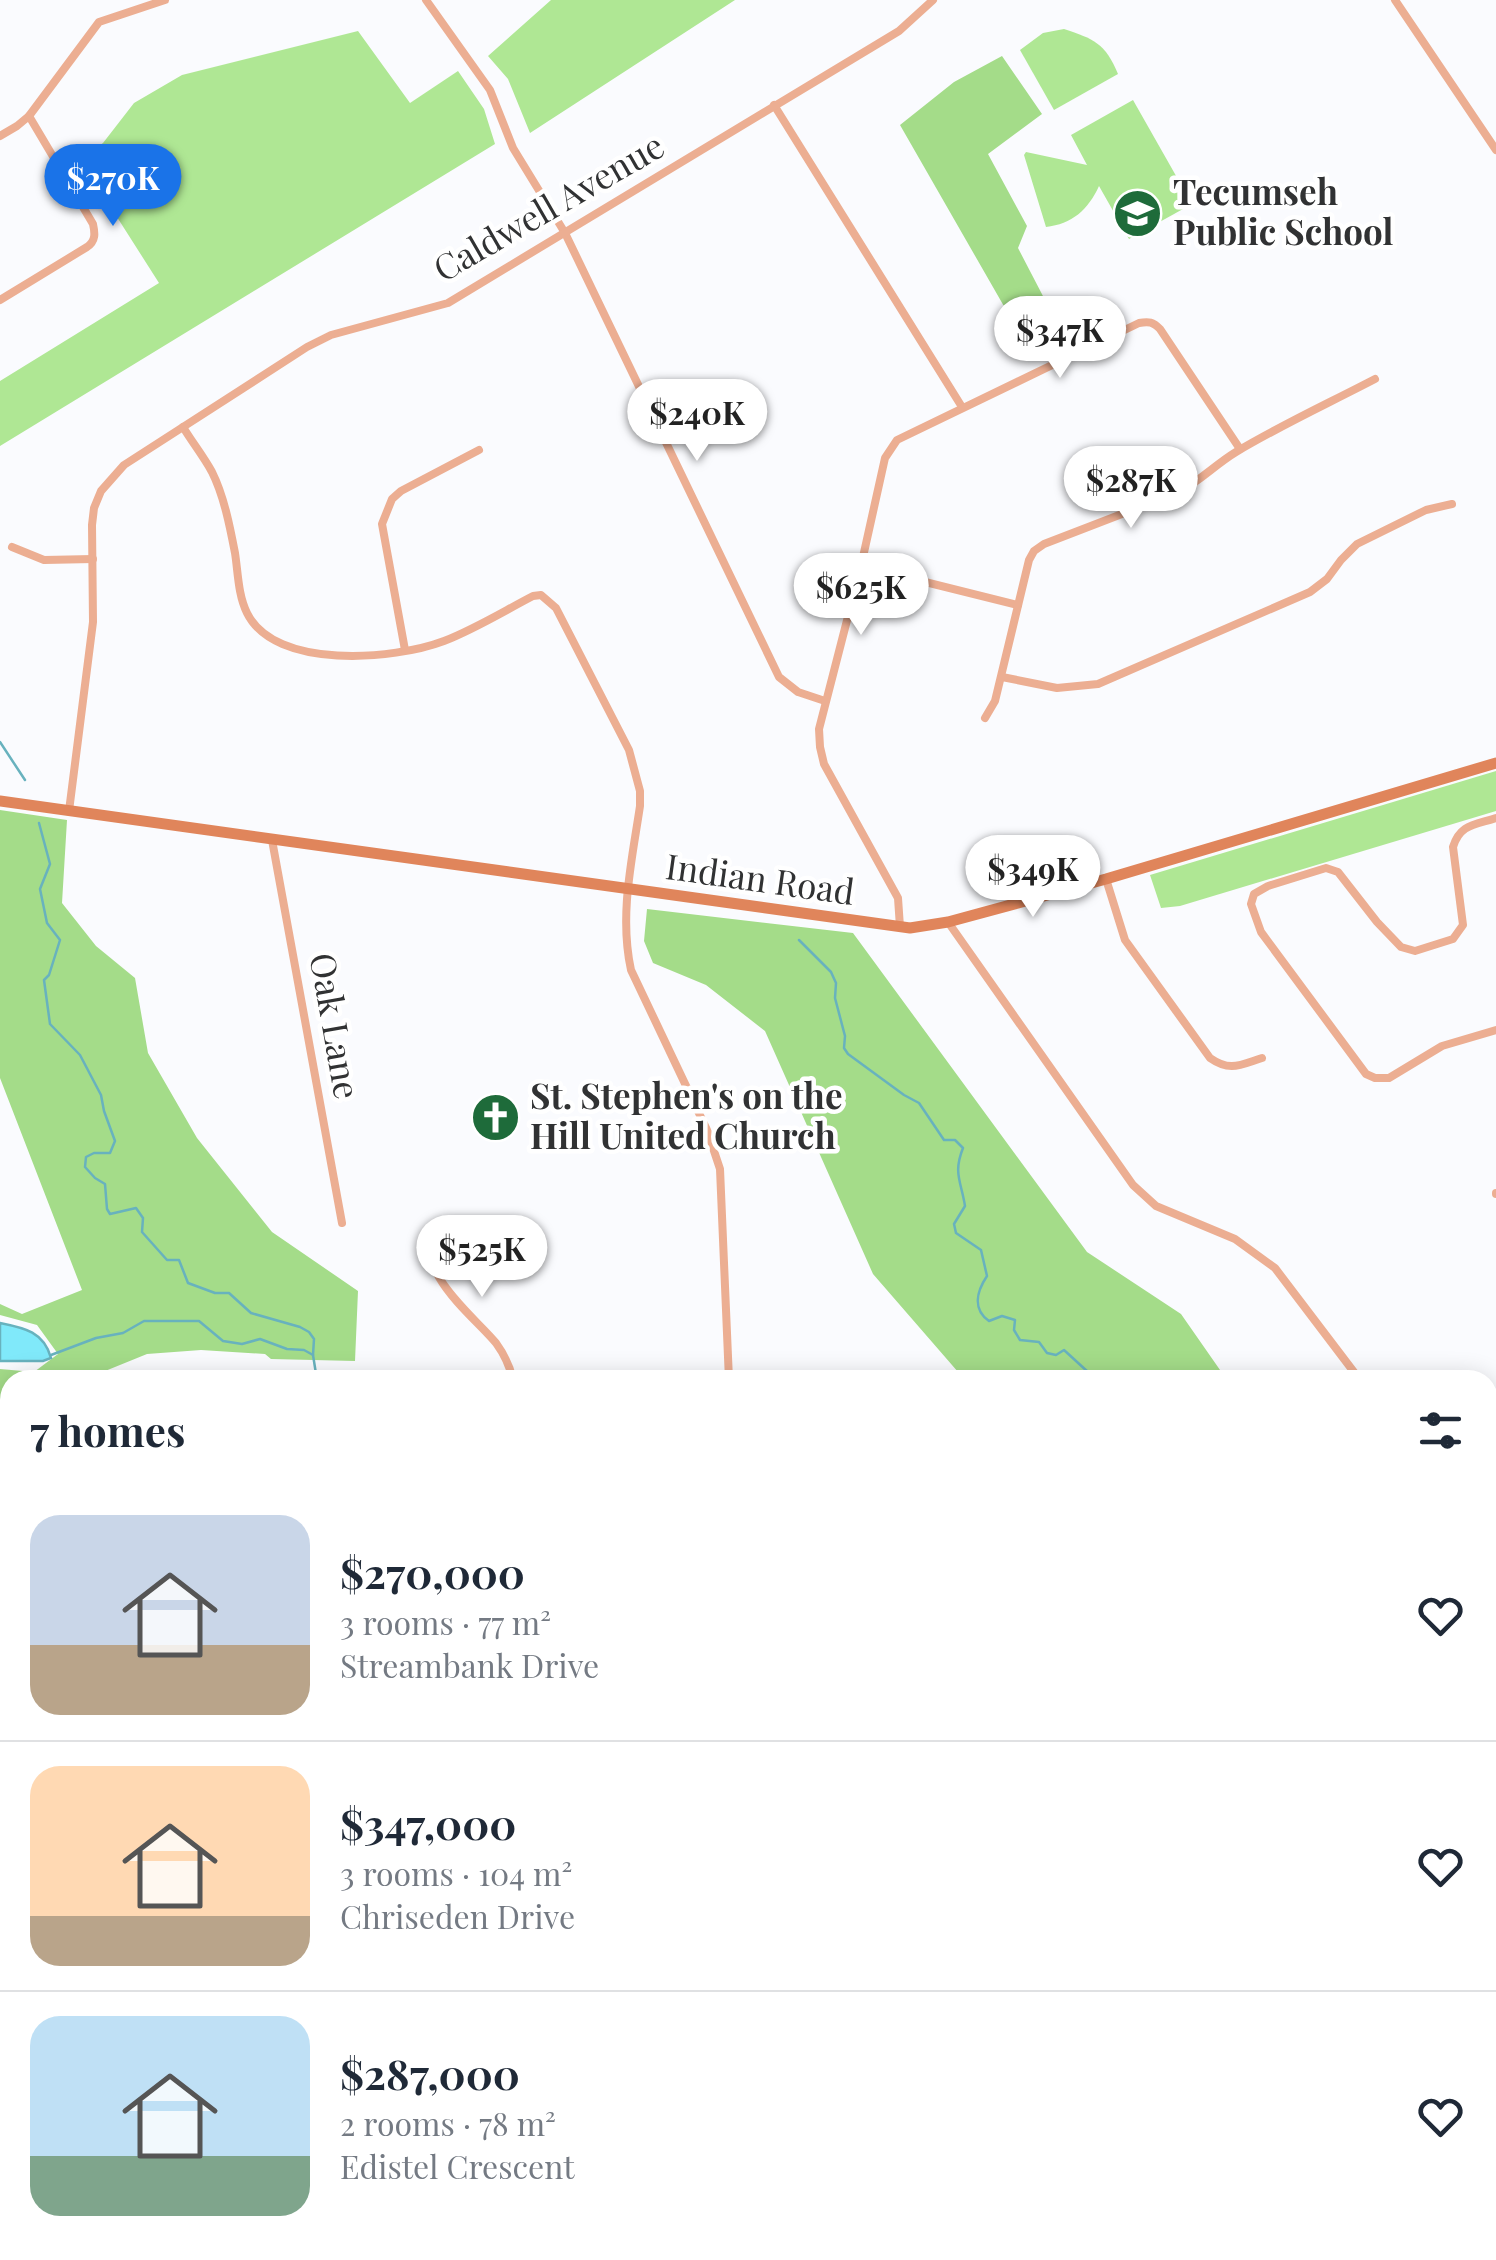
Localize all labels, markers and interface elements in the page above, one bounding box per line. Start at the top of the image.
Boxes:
street label: Caldwell Avenue [424,121,672,291]
pin: $270K [43,144,183,229]
text: $270K [66,155,160,198]
place label: Tecumseh Public School [1173,167,1394,254]
school or university icon: Tecumseh Public School [1112,187,1164,239]
pin: $347K [990,296,1130,381]
text: $347K [1016,307,1104,350]
pin: $240K [627,379,767,464]
text: $240K [649,390,745,433]
pin: $287K [1061,446,1201,531]
text: $287K [1086,457,1176,500]
pin: $625K [791,553,931,638]
text: $625K [816,564,906,607]
pin: $349K [963,835,1103,920]
street label: Indian Road [663,841,858,914]
text: $349K [987,846,1079,889]
street label: Oak Lane [301,949,372,1102]
place label: St. Stephen's on the Hill United Church [530,1071,843,1158]
church icon: St. Stephen's on the Hill United Church [469,1091,521,1143]
pin: $525K [412,1215,552,1300]
text: $525K [438,1226,526,1269]
text: 7 homes [30,1402,185,1458]
icon: filters [1413,1403,1468,1458]
text: $270,000 [340,1544,525,1600]
icon: home [110,1555,230,1675]
icon: heart [1413,1588,1468,1643]
text: 3 rooms · 77 m² [340,1600,551,1643]
text: Streambank Drive [340,1643,599,1686]
text: $347,000 [340,1795,516,1851]
icon: home [110,1806,230,1926]
icon: heart [1413,1839,1468,1894]
text: 3 rooms · 104 m² [340,1851,572,1894]
text: Chriseden Drive [340,1894,575,1937]
text: $287,000 [340,2045,520,2101]
icon: home [110,2056,230,2176]
icon: heart [1413,2089,1468,2144]
text: 2 rooms · 78 m² [340,2101,556,2144]
text: Edistel Crescent [340,2144,575,2187]

